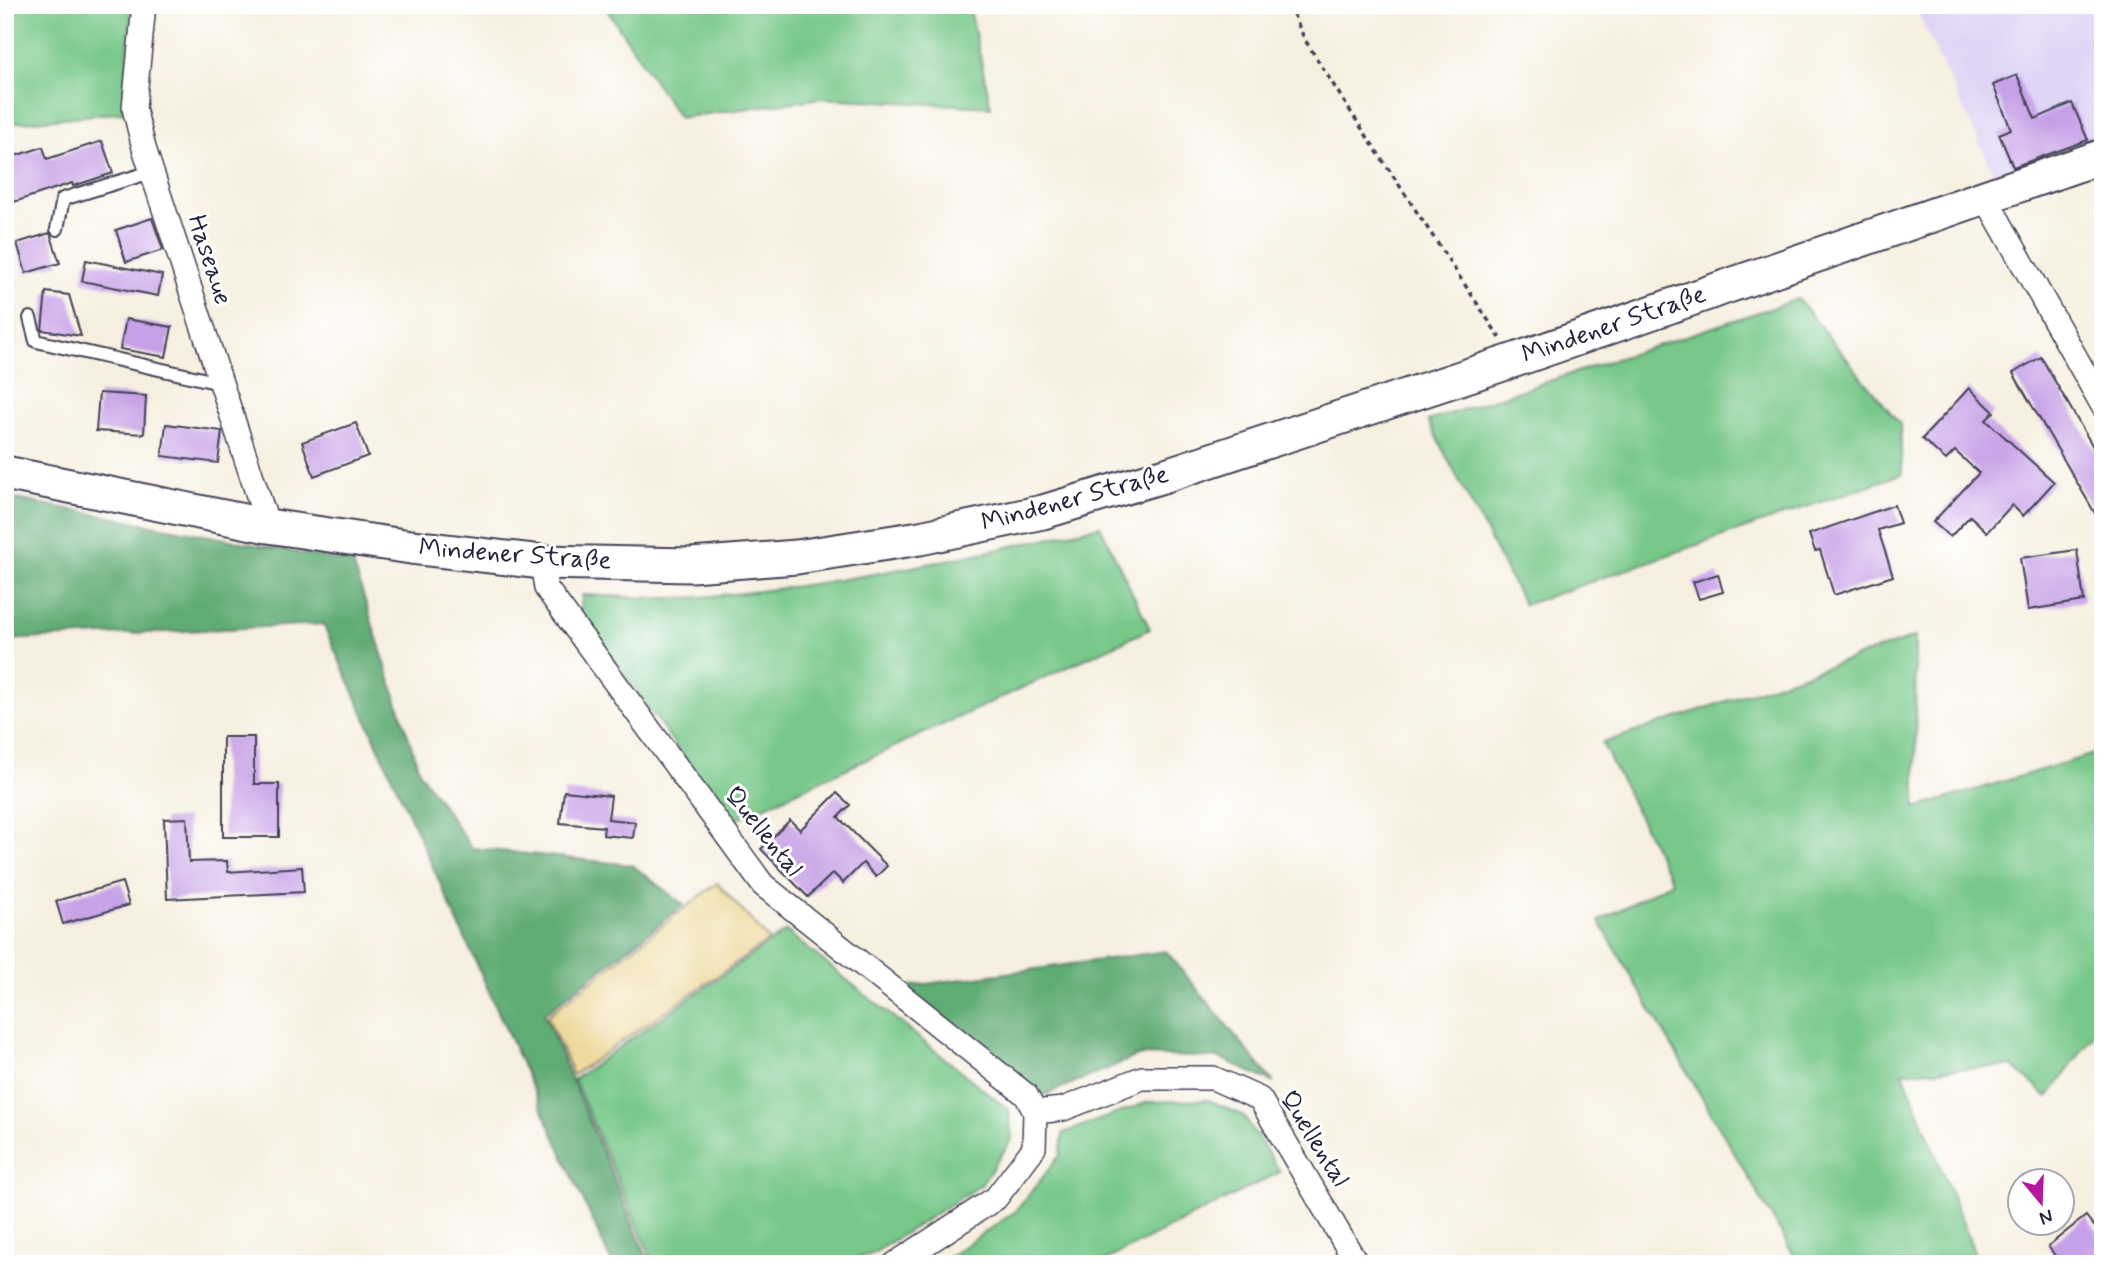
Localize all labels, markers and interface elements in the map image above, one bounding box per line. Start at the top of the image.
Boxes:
street label: Haseaue [179,211,239,309]
street label: Mindener Straße [1517,277,1711,372]
street label: Mindener Straße [978,458,1173,540]
street label: Mindener Straße [418,531,613,579]
street label: Quellental [716,780,810,884]
street label: Quellental [1271,1084,1357,1194]
north arrow [2007,1168,2076,1238]
text: N [2036,1203,2056,1231]

